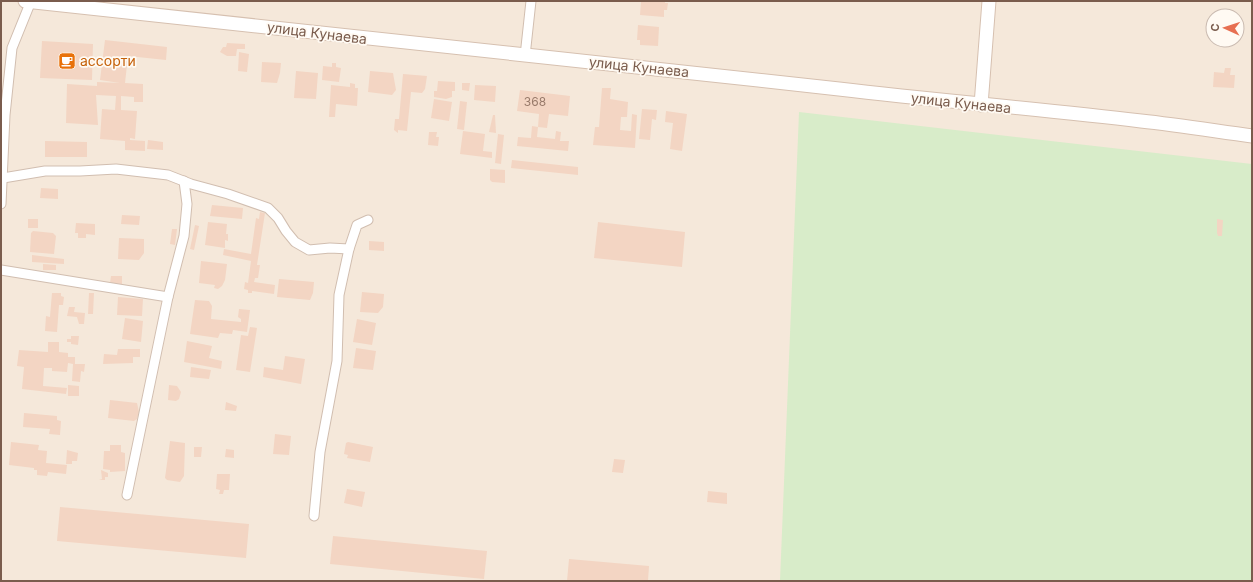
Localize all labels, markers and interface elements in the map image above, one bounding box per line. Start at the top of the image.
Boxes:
north arrow [1205,8,1245,48]
street label: улица Кунаева [266,18,368,47]
text: С [1208,23,1222,32]
cafe icon: ассорти [57,51,77,71]
place label: ассорти [80,52,136,69]
street label: улица Кунаева [588,53,690,80]
street label: улица Кунаева [910,89,1012,116]
house number: 368 [524,94,546,109]

